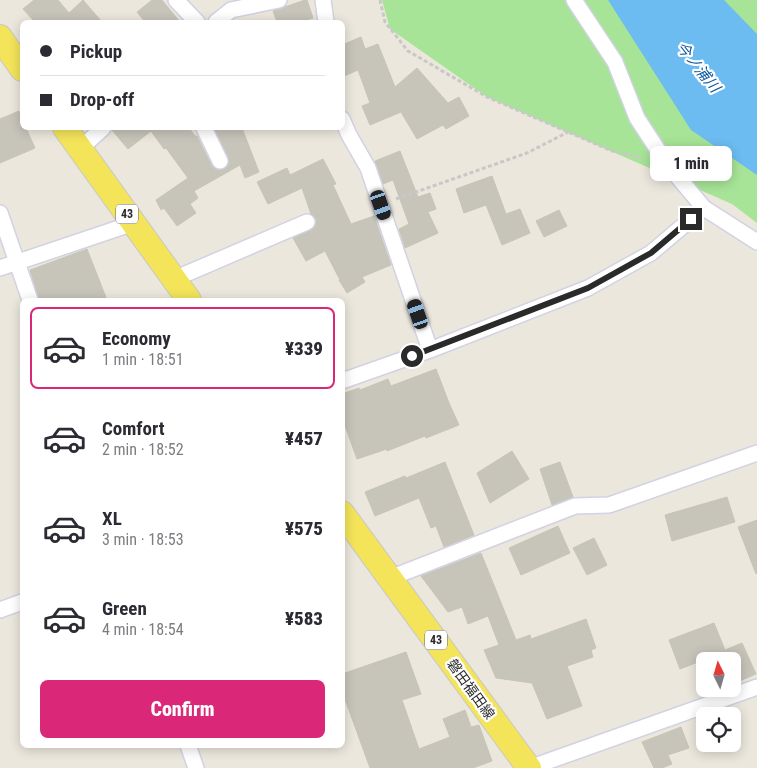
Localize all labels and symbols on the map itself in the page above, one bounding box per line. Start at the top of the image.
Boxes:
water label: 今ノ浦川 [672,38,725,98]
callout: 1 min [650,146,732,182]
car [369,188,392,222]
road number: 43 [116,204,138,223]
route end [680,208,702,230]
car [406,297,429,331]
route start [401,345,423,367]
road number: 43 [425,630,447,650]
north arrow [696,652,741,698]
street label: 磐田福田線 [444,656,498,722]

